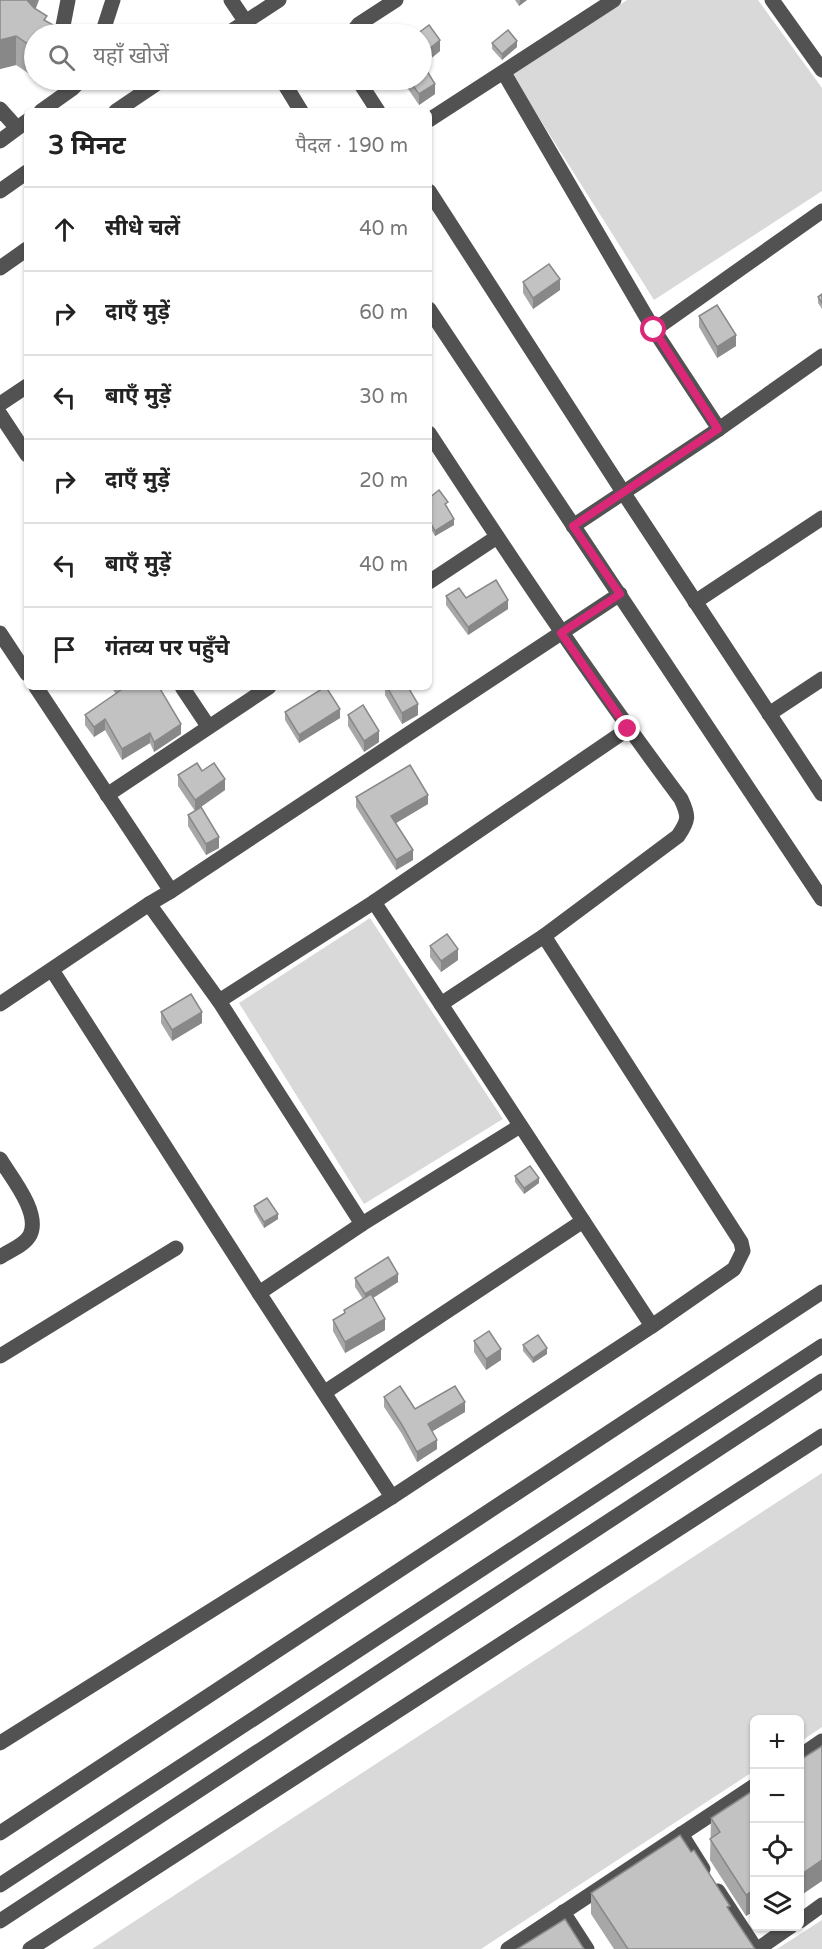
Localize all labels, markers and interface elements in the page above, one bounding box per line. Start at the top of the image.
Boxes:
search box [24,24,432,90]
icon: search [45,41,78,74]
text: यहाँ खोजें [93,43,169,69]
text: 3 मिनट [48,130,126,161]
text: पैदल · 190 m [296,134,408,158]
icon: ahead [48,213,81,246]
text: सीधे चलें [105,215,180,241]
text: 40 m [359,217,408,241]
icon: right [48,297,81,330]
text: दाएँ मुड़ें [105,299,170,325]
text: 60 m [359,301,408,325]
route start [640,316,666,342]
icon: left [48,381,81,414]
text: बाएँ मुड़ें [105,383,171,409]
text: 30 m [359,385,408,409]
icon: right [48,465,81,498]
text: दाएँ मुड़ें [105,467,170,493]
text: 20 m [359,469,408,493]
icon: left [48,549,81,582]
text: बाएँ मुड़ें [105,551,171,577]
text: 40 m [359,553,408,577]
icon: arrive [48,633,81,666]
text: गंतव्य पर पहुँचे [105,635,230,661]
route end [614,715,640,741]
map controls [750,1715,804,1931]
button: + [750,1715,804,1769]
button: − [750,1769,804,1823]
button: locate [750,1823,804,1877]
button: layers [750,1877,804,1931]

